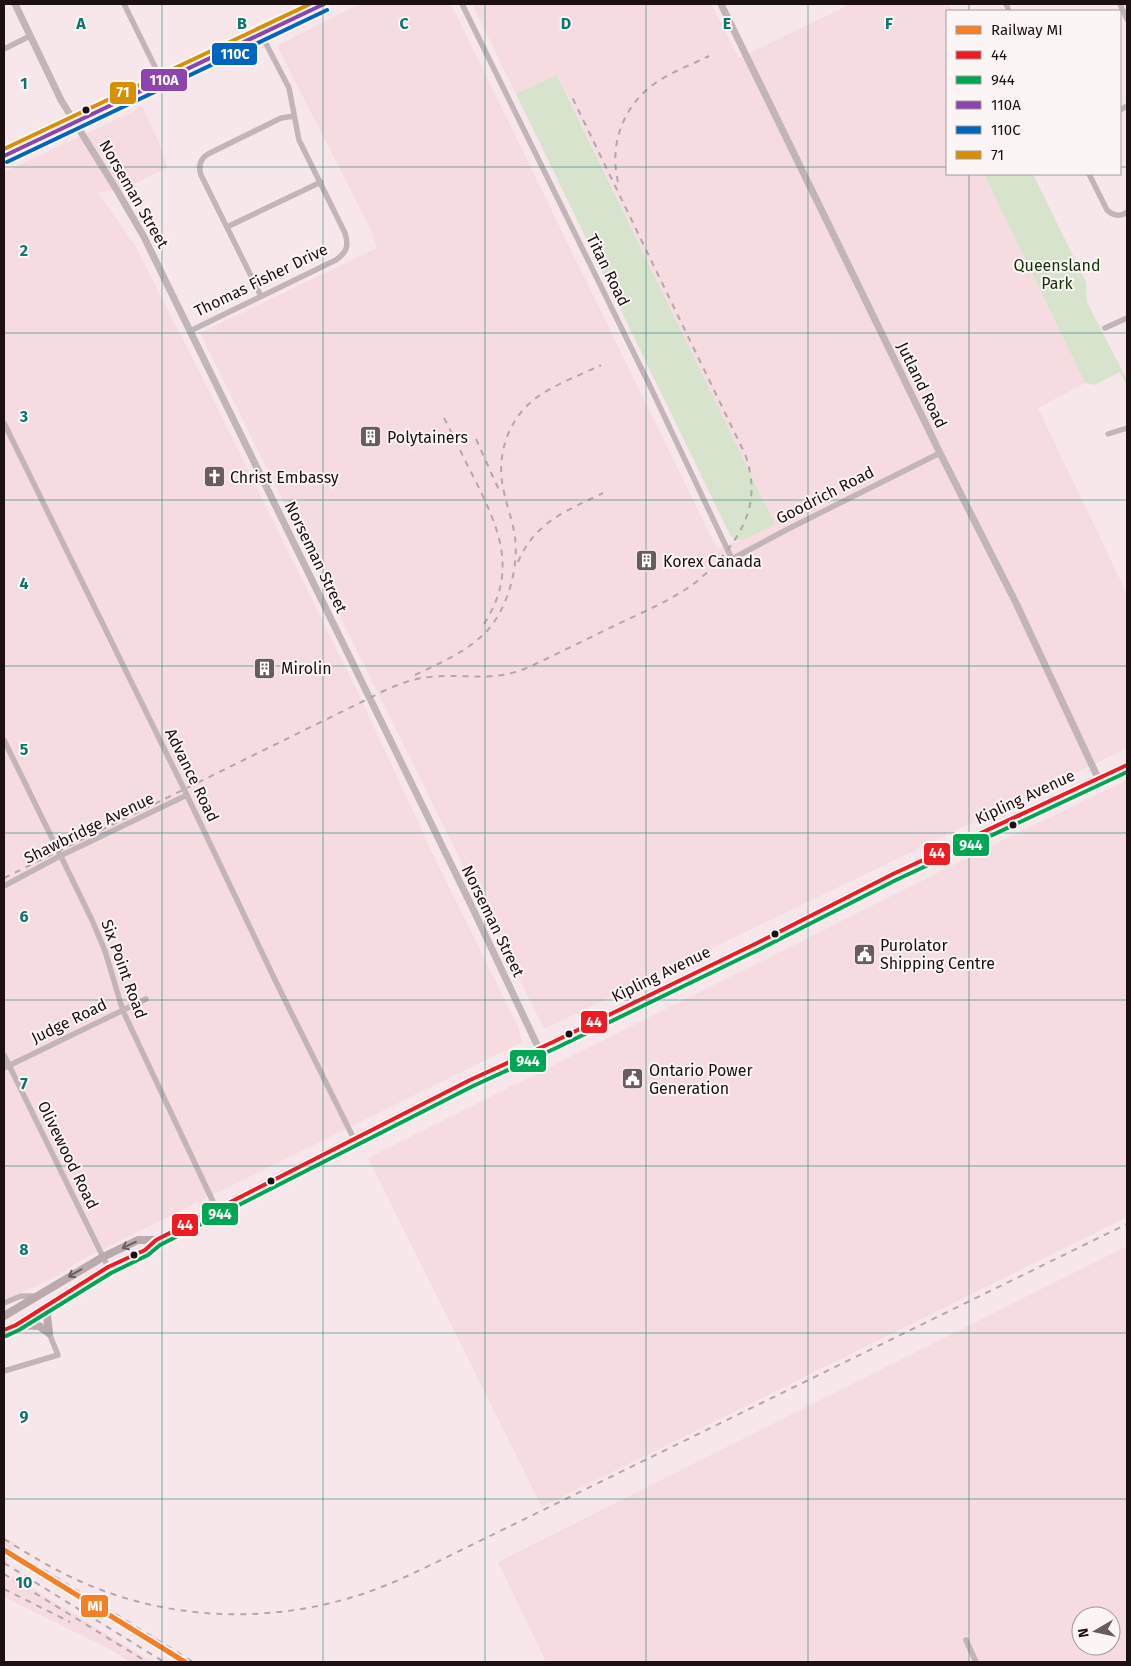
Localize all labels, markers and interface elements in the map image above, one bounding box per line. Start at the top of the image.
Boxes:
legend [946,10,1121,175]
text: A [75,14,86,33]
text: B [237,14,247,33]
text: C [399,14,409,33]
text: D [561,14,571,33]
text: E [723,14,731,33]
text: F [885,14,893,33]
text: Railway MI [991,21,1063,39]
line badge: 110C [211,42,258,66]
text: 110C [221,46,249,63]
text: 44 [991,46,1007,64]
line badge: 110A [140,68,188,92]
text: 944 [991,71,1015,89]
text: 110A [149,72,179,89]
text: 1 [20,74,28,93]
line badge: 71 [109,81,137,105]
text: 71 [117,84,129,101]
text: 110A [991,96,1021,114]
unlabelled marker [81,105,91,115]
text: 110C [991,121,1021,139]
street label: Norseman Street [95,136,173,252]
text: 71 [991,146,1004,164]
street label: Titan Road [582,231,634,309]
street label: Thomas Fisher Drive [191,239,331,321]
text: 2 [20,241,28,260]
park label: Queensland Park [1014,256,1100,293]
street label: Jutland Road [893,339,951,431]
text: 3 [19,407,28,426]
building icon: Polytainers [359,425,383,449]
place label: Polytainers [387,428,468,447]
street label: Goodrich Road [773,462,877,528]
church icon: Christ Embassy [202,465,226,489]
place label: Christ Embassy [230,468,339,487]
street label: Norseman Street [281,498,351,616]
building icon: Korex Canada [635,549,659,573]
place label: Korex Canada [663,552,762,571]
text: 4 [19,574,29,593]
building icon: Mirolin [253,656,277,680]
place label: Mirolin [281,659,332,678]
street label: Advance Road [161,725,223,825]
text: 5 [20,740,29,759]
street label: Kipling Avenue [972,766,1078,828]
street label: Shawbridge Avenue [21,788,157,868]
unlabelled marker [1008,820,1018,830]
line badge: 944 [952,833,990,857]
text: 944 [959,837,983,854]
line badge: 44 [923,842,951,866]
text: 44 [929,845,945,862]
street label: Norseman Street [458,862,528,980]
text: 6 [19,907,29,926]
street label: Six Point Road [97,917,151,1021]
unlabelled marker [770,929,780,939]
place label: Purolator Shipping Centre [880,936,995,973]
street label: Kipling Avenue [608,942,714,1006]
public building icon: Purolator Shipping Centre [852,942,876,966]
street label: Judge Road [28,995,110,1047]
line badge: 44 [580,1010,608,1034]
text: 44 [586,1014,602,1031]
unlabelled marker [564,1029,574,1039]
line badge: 944 [509,1049,547,1073]
text: 944 [516,1053,540,1070]
place label: Ontario Power Generation [649,1061,753,1098]
public building icon: Ontario Power Generation [621,1067,645,1091]
text: 7 [20,1074,28,1093]
street label: Olivewood Road [34,1098,102,1212]
unlabelled marker [266,1176,276,1186]
line badge: 944 [201,1202,239,1226]
text: 944 [208,1206,232,1223]
line badge: 44 [171,1213,199,1237]
text: 44 [177,1217,193,1234]
text: 8 [19,1240,29,1259]
one-way arrow [121,1240,136,1250]
unlabelled marker [129,1250,139,1260]
one-way arrow [68,1269,83,1279]
text: 9 [20,1407,29,1426]
text: 10 [16,1573,32,1592]
line badge: MI [80,1594,109,1618]
text: MI [87,1598,103,1615]
north arrow [1071,1606,1121,1656]
text: N [1075,1627,1093,1639]

